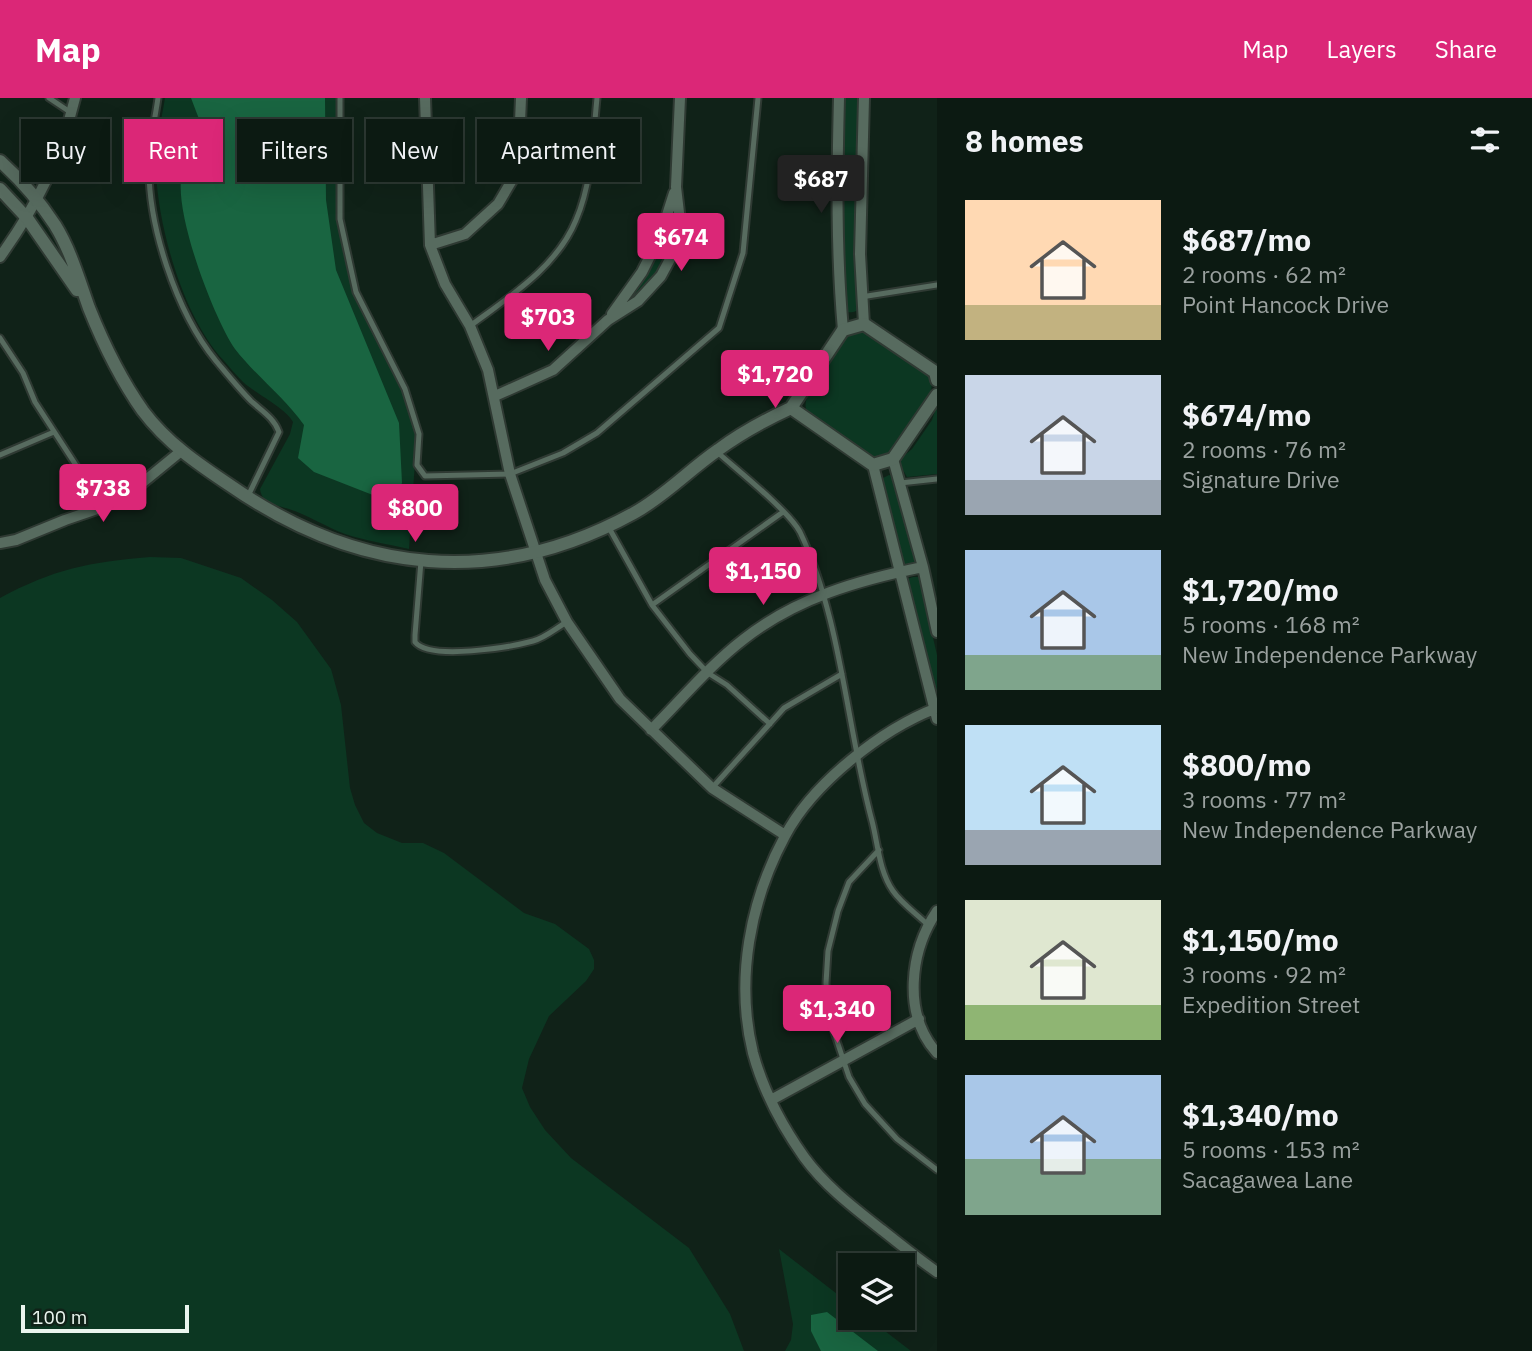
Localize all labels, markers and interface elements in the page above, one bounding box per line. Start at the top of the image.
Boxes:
text: Map [35,28,101,71]
text: Map [1242,33,1289,65]
text: Layers [1327,33,1397,65]
text: Share [1435,33,1497,65]
chip: Buy [21,119,110,182]
chip: Rent [124,119,223,182]
chip: Filters [237,119,352,182]
chip: New [366,119,463,182]
chip: Apartment [477,119,640,182]
text: 8 homes [965,121,1084,160]
icon: filters [1466,121,1504,159]
pin: $687 [780,156,862,215]
text: $687 [793,163,849,193]
pin: $674 [640,214,722,273]
text: $687/mo [1182,220,1311,259]
text: $674 [653,221,709,251]
icon: home [1021,228,1105,312]
text: 2 rooms · 62 m² [1182,259,1346,289]
text: Point Hancock Drive [1182,289,1389,319]
pin: $703 [507,294,589,353]
text: $703 [520,301,576,331]
pin: $1,720 [718,350,832,410]
text: $1,720 [737,358,813,388]
text: $674/mo [1182,395,1311,434]
icon: home [1021,403,1105,487]
text: 2 rooms · 76 m² [1182,434,1346,464]
pin: $738 [62,464,144,524]
text: Signature Drive [1182,464,1340,494]
text: $738 [75,472,131,502]
pin: $800 [374,484,456,544]
text: $800 [387,492,443,522]
pin: $1,150 [706,547,820,607]
text: $1,150 [725,555,801,585]
text: $1,720/mo [1182,570,1339,609]
icon: home [1021,578,1105,662]
text: 5 rooms · 168 m² [1182,609,1360,639]
text: New Independence Parkway [1182,639,1477,669]
text: $800/mo [1182,745,1311,784]
icon: home [1021,753,1105,837]
text: 3 rooms · 77 m² [1182,784,1346,814]
text: New Independence Parkway [1182,814,1477,844]
text: $1,150/mo [1182,920,1339,959]
icon: home [1021,928,1105,1012]
text: 3 rooms · 92 m² [1182,959,1346,989]
pin: $1,340 [780,986,894,1045]
text: Expedition Street [1182,989,1360,1019]
text: $1,340 [799,993,875,1023]
text: $1,340/mo [1182,1095,1339,1134]
icon: home [1021,1103,1105,1187]
text: 5 rooms · 153 m² [1182,1134,1360,1164]
text: Sacagawea Lane [1182,1164,1353,1194]
map controls [838,1253,915,1330]
button: layers [838,1253,915,1330]
scale bar [21,1302,189,1334]
text: 100 m [32,1305,87,1329]

